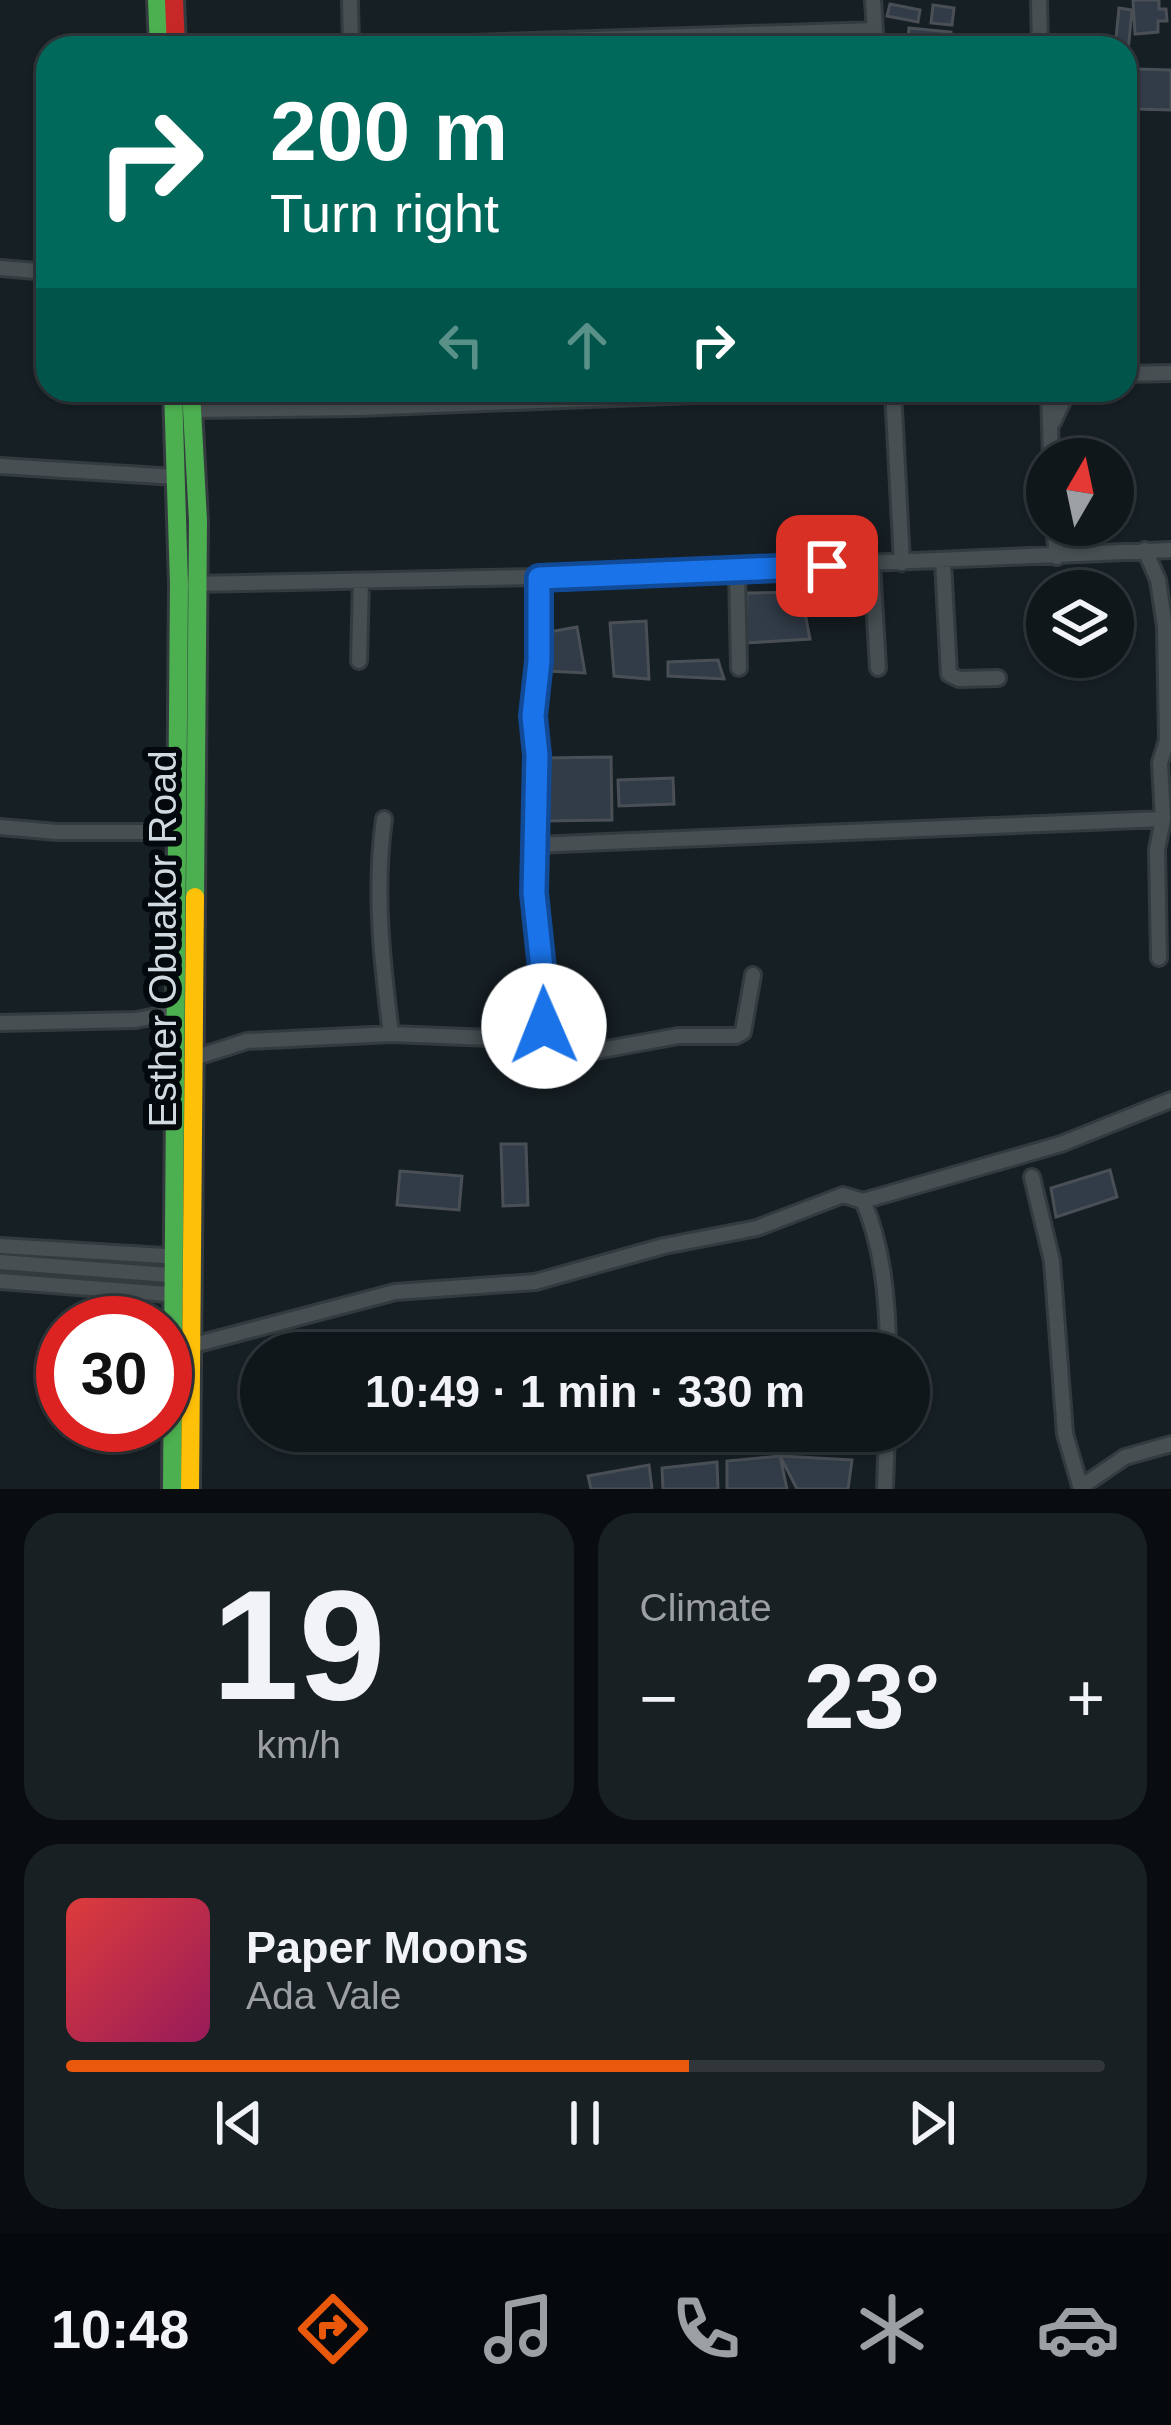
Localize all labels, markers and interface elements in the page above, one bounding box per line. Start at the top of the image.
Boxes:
icon: right [72,84,228,240]
text: 200 m [270,84,508,178]
text: Turn right [270,183,499,243]
icon: left [428,312,494,378]
icon: ahead [554,312,620,378]
icon: right [680,312,746,378]
north arrow [1026,438,1134,546]
map controls [1026,438,1134,678]
pin [776,515,878,617]
icon: arrive [794,533,860,599]
button: layers [1026,570,1134,678]
street label: Esther Obuakor Road [141,750,184,1128]
position arrow [481,963,607,1089]
speed limit sign: 30 [36,1296,192,1452]
text: 10:49 · 1 min · 330 m [365,1366,805,1417]
text: 19 [212,1558,386,1732]
text: Climate [640,1586,772,1629]
text: 23° [804,1647,940,1747]
text: − [640,1661,678,1735]
text: + [1066,1661,1105,1735]
text: km/h [256,1723,341,1766]
text: Paper Moons [246,1922,529,1973]
text: Ada Vale [246,1974,401,2017]
icon: previous [206,2090,272,2156]
icon: pause [552,2090,618,2156]
icon: next [899,2090,965,2156]
icon: directions [291,2287,375,2371]
icon: music [477,2287,561,2371]
icon: phone [664,2287,748,2371]
icon: climate [850,2287,934,2371]
icon: car [1036,2287,1120,2371]
text: 10:48 [51,2299,189,2359]

